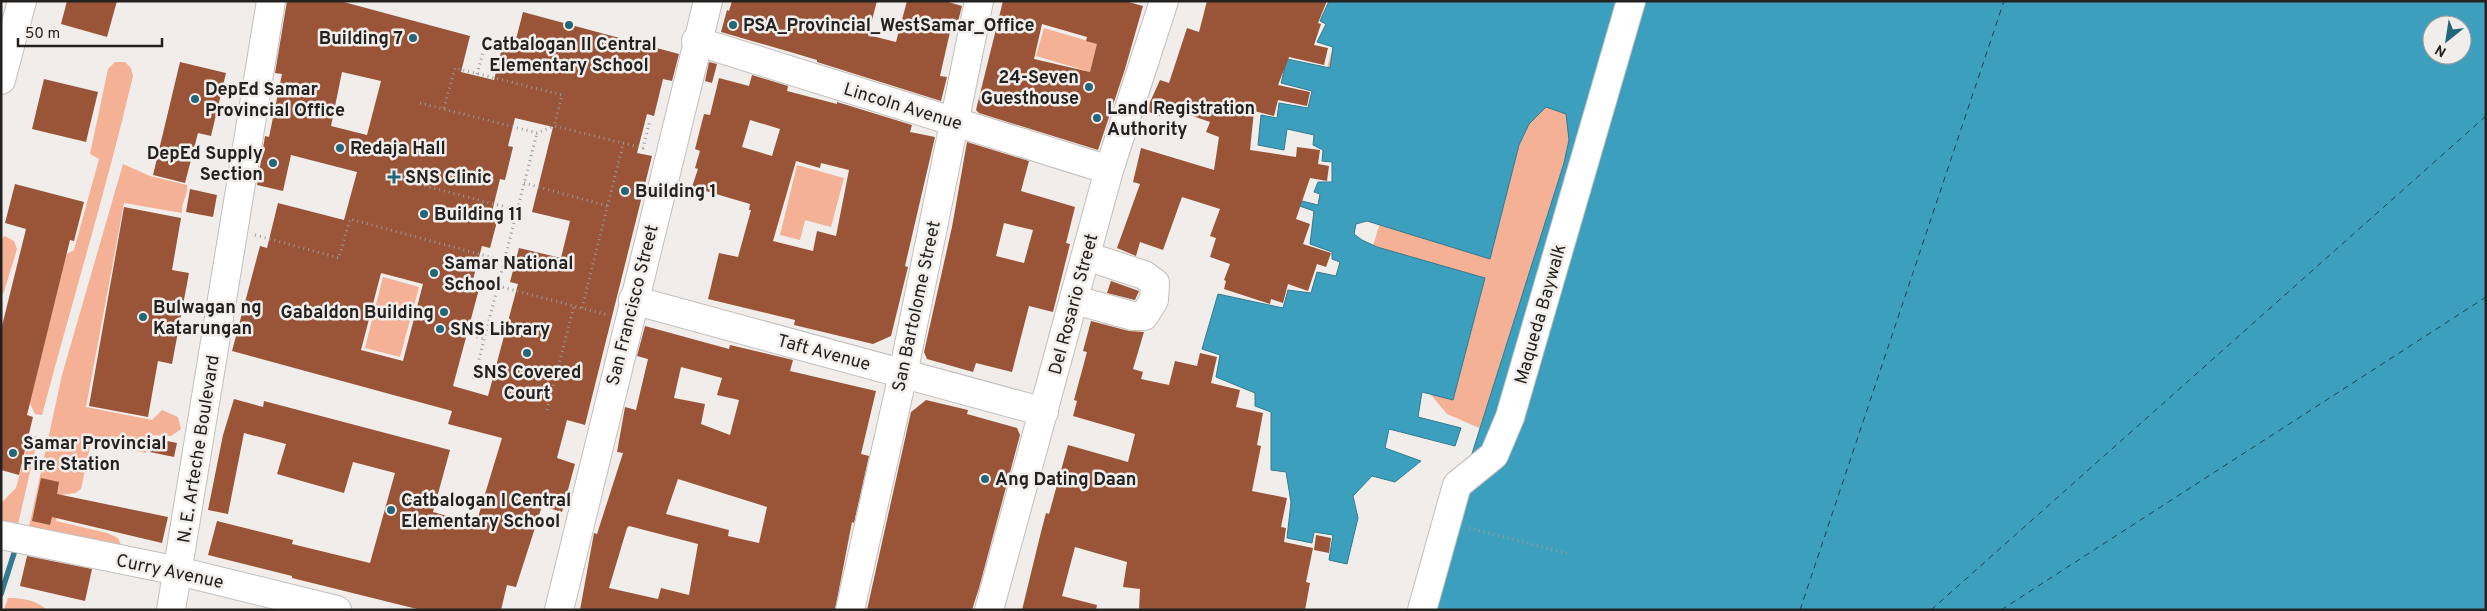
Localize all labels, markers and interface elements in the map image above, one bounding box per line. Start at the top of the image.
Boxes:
scale bar [18,15,161,47]
place label: PSA_Provincial_WestSamar_Office [743,15,1035,38]
north arrow [2422,15,2472,65]
marker: Catbalogan II Central Elementary School [563,19,575,31]
marker: PSA_Provincial_WestSamar_Office [727,19,739,31]
text: 50 m [25,25,60,44]
place label: Building 7 [319,28,403,51]
marker: Building 7 [407,32,419,44]
place label: Catbalogan II Central Elementary School [481,34,657,78]
text: N [2433,40,2450,60]
place label: 24-Seven Guesthouse [981,67,1079,111]
street label: Lincoln Avenue [840,78,965,136]
place label: DepEd Samar Provincial Office [205,79,345,123]
marker: 24-Seven Guesthouse [1083,81,1095,93]
marker: DepEd Samar Provincial Office [189,93,201,105]
place label: Land Registration Authority [1107,98,1255,142]
marker: Land Registration Authority [1091,112,1103,124]
place label: Redaja Hall [350,138,446,161]
marker: Redaja Hall [334,142,346,154]
place label: DepEd Supply Section [147,143,263,187]
marker: DepEd Supply Section [267,157,279,169]
place label: SNS Clinic [405,167,492,190]
marker: SNS Clinic [387,170,401,184]
place label: Building 1 [635,181,717,204]
marker: Building 1 [619,185,631,197]
place label: Building 11 [434,204,523,227]
marker: Building 11 [418,208,430,220]
street label: San Bartolome Street [888,219,947,394]
street label: San Francisco Street [602,222,665,388]
street label: Del Rosario Street [1045,231,1104,378]
street label: Maqueda Baywalk [1510,242,1572,387]
place label: Samar National School [444,253,574,297]
marker: Samar National School [428,267,440,279]
place label: Bulwagan ng Katarungan [153,297,262,341]
place label: Gabaldon Building [280,302,434,325]
marker: Gabaldon Building [438,306,450,318]
marker: Bulwagan ng Katarungan [137,311,149,323]
place label: SNS Library [450,319,550,342]
marker: SNS Library [434,323,446,335]
street label: Taft Avenue [775,330,873,377]
marker: SNS Covered Court [521,347,533,359]
street label: N. E. Arteche Boulevard [173,354,226,545]
place label: SNS Covered Court [473,362,581,406]
place label: Samar Provincial Fire Station [23,433,167,477]
marker: Samar Provincial Fire Station [7,447,19,459]
place label: Ang Dating Daan [995,469,1136,492]
marker: Ang Dating Daan [979,473,991,485]
place label: Catbalogan I Central Elementary School [401,490,571,534]
marker: Catbalogan I Central Elementary School [385,504,397,516]
street label: Curry Avenue [114,550,225,595]

